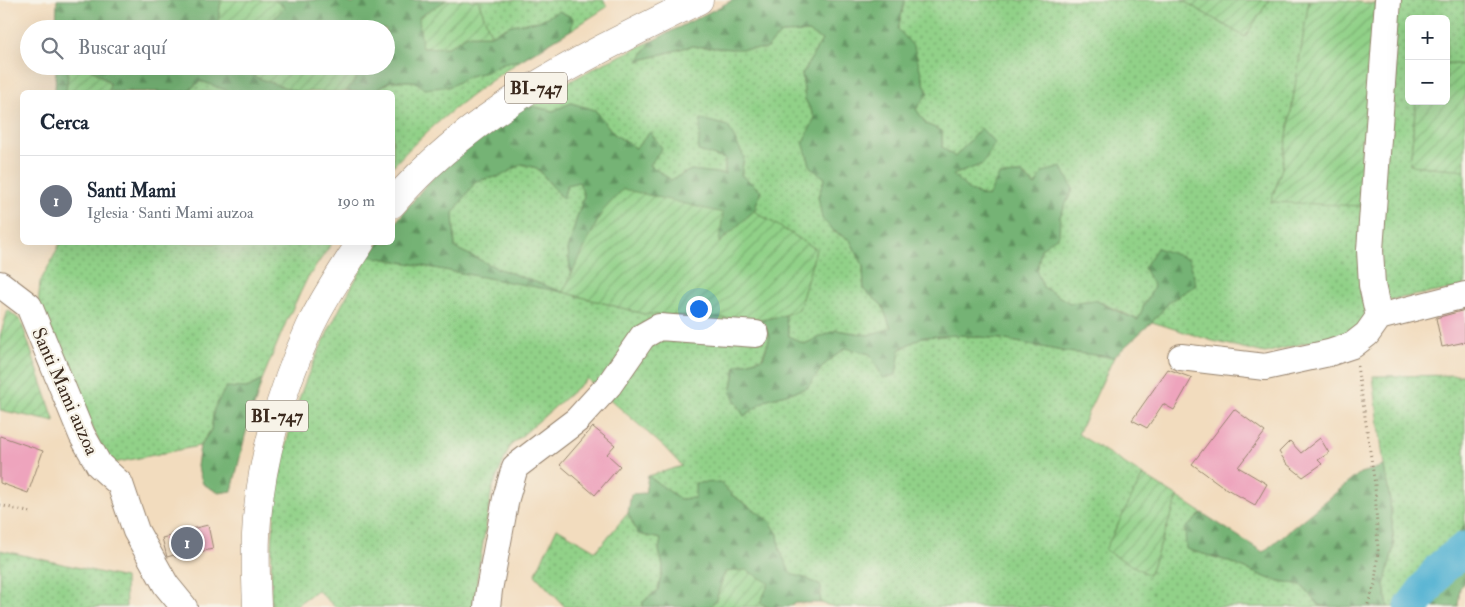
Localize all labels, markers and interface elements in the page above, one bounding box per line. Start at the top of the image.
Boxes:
map controls [1405,15,1450,105]
button: + [1405,15,1450,60]
search box [20,20,395,75]
icon: search [38,34,66,62]
text: Buscar aquí [78,36,166,60]
button: − [1405,60,1450,105]
road number: BI-747 [505,73,567,104]
text: Cerca [40,109,89,136]
text: Santi Mami [87,179,176,203]
text: 1 [53,191,59,211]
text: 190 m [337,191,375,211]
text: Iglesia · Santi Mami auzoa [87,203,254,223]
your location [686,296,712,322]
street label: Santi Mami auzoa [26,324,104,459]
road number: BI-747 [246,401,308,432]
pin: 1 [171,524,203,562]

